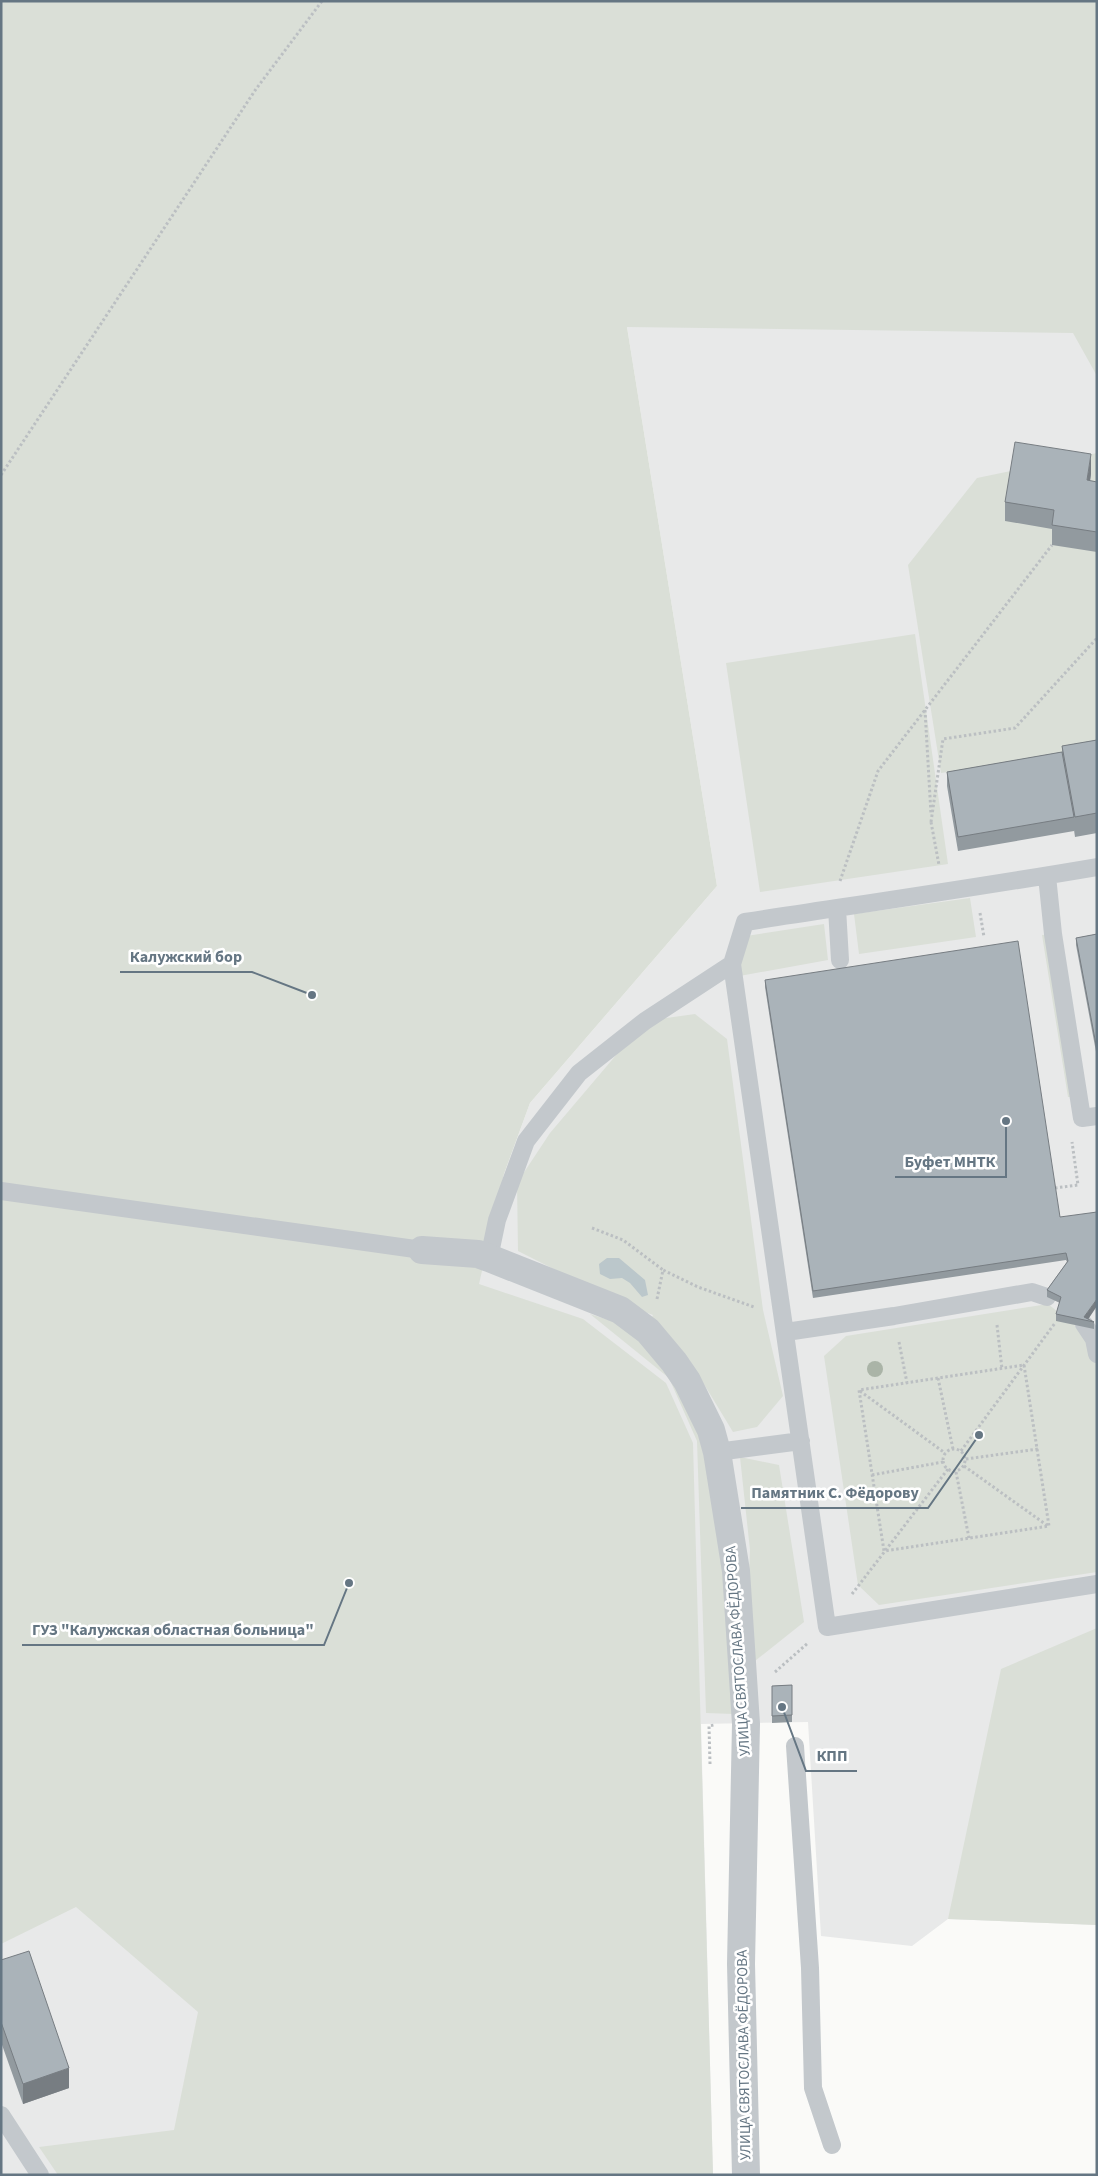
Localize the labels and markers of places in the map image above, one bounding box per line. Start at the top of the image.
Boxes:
callout: Калужский бор [120,941,252,972]
callout: Буфет МНТК [895,1146,1006,1177]
callout: Памятник С. Фёдорову [741,1477,928,1508]
callout: ГУЗ "Калужская областная больница" [22,1614,324,1645]
callout: КПП [806,1740,857,1771]

